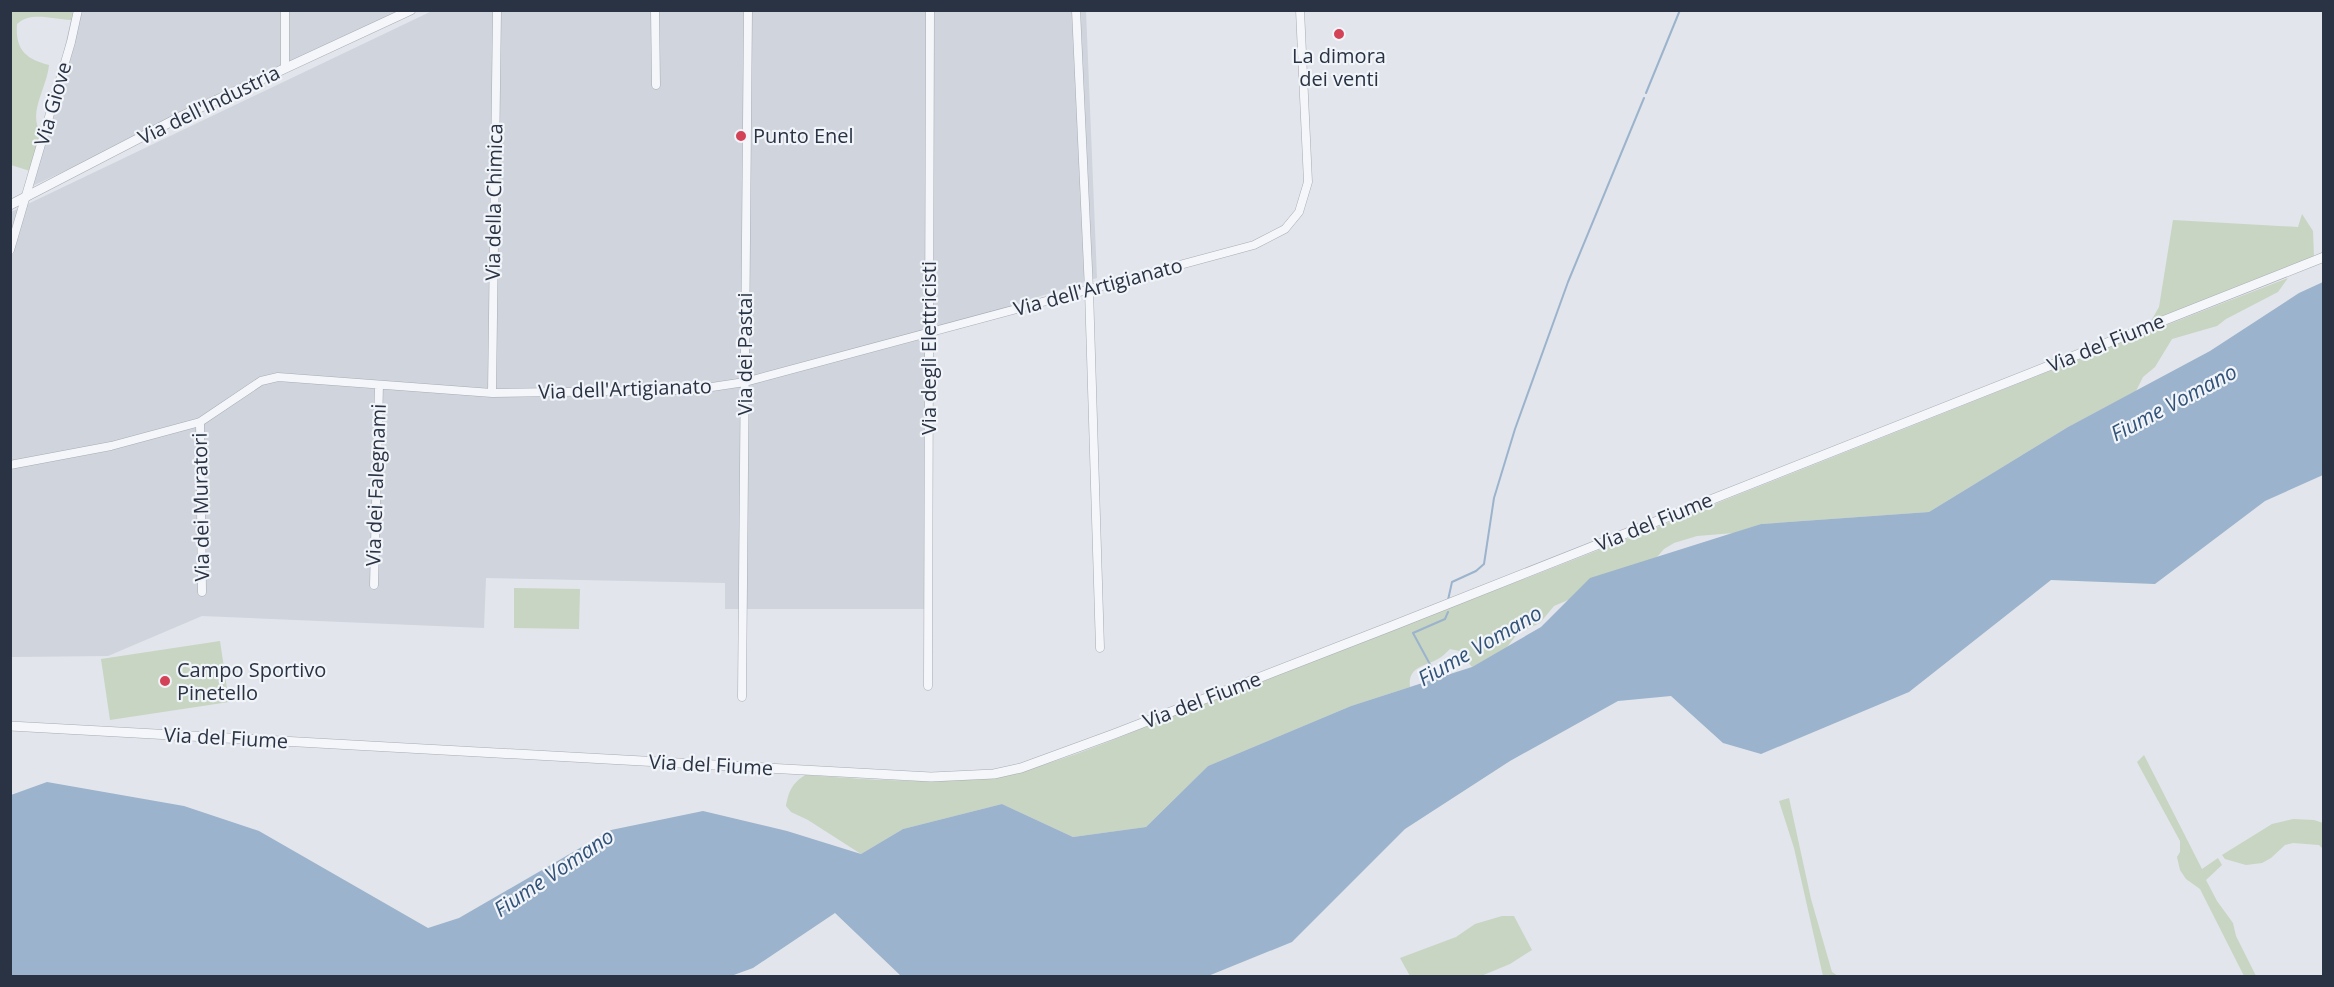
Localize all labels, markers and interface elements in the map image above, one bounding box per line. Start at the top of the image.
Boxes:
marker: La dimora dei venti [1332,27,1346,41]
place label: La dimora dei venti [1292,42,1386,92]
street label: Via Giove [28,59,77,149]
street label: Via dell'Industria [133,59,284,151]
place label: Punto Enel [753,122,854,149]
street label: Via della Chimica [479,123,508,281]
marker: Punto Enel [734,129,748,143]
street label: Via dell'Artigianato [1010,251,1185,322]
street label: Via degli Elettricisti [915,261,942,435]
street label: Via dei Pastai [731,293,758,415]
street label: Via del Fiume [2043,307,2169,378]
water label: Fiume Vomano [2106,357,2242,447]
street label: Via dell'Artigianato [538,372,712,405]
street label: Via dei Falegnami [359,403,392,567]
street label: Via dei Muratori [186,432,215,582]
street label: Via del Fiume [1591,486,1717,557]
water label: Fiume Vomano [1412,598,1547,692]
place label: Campo Sportivo Pinetello [177,656,326,706]
street label: Via del Fiume [1139,665,1265,734]
marker: Campo Sportivo Pinetello [158,674,172,688]
street label: Via del Fiume [163,721,289,754]
street label: Via del Fiume [648,748,774,781]
water label: Fiume Vomano [488,822,619,923]

